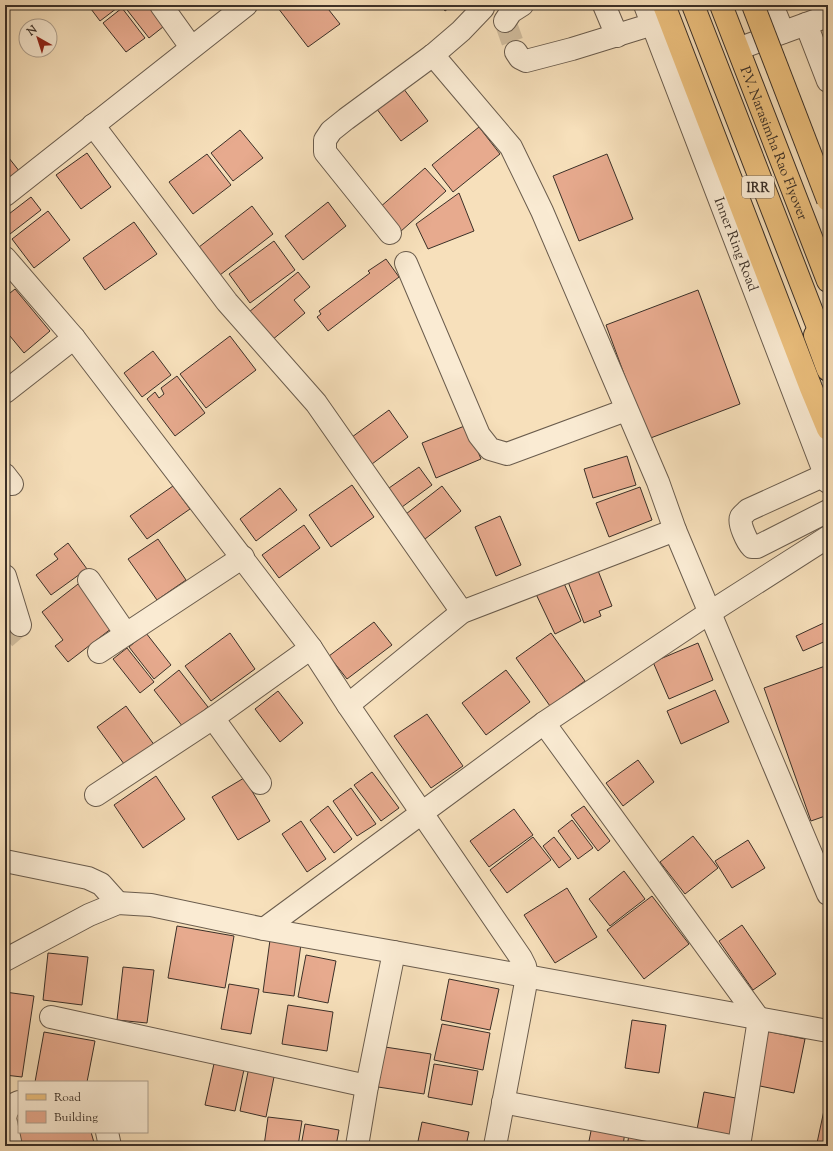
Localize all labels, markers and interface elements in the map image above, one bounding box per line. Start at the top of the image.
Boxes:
north arrow [18,18,58,58]
text: N [23,22,41,41]
street label: P.V. Narasimha Rao Flyover [734,64,812,224]
road number: IRR [742,176,774,198]
street label: Inner Ring Road [708,195,762,295]
legend [18,1081,148,1133]
text: Road [54,1089,81,1107]
text: Building [54,1109,98,1127]

